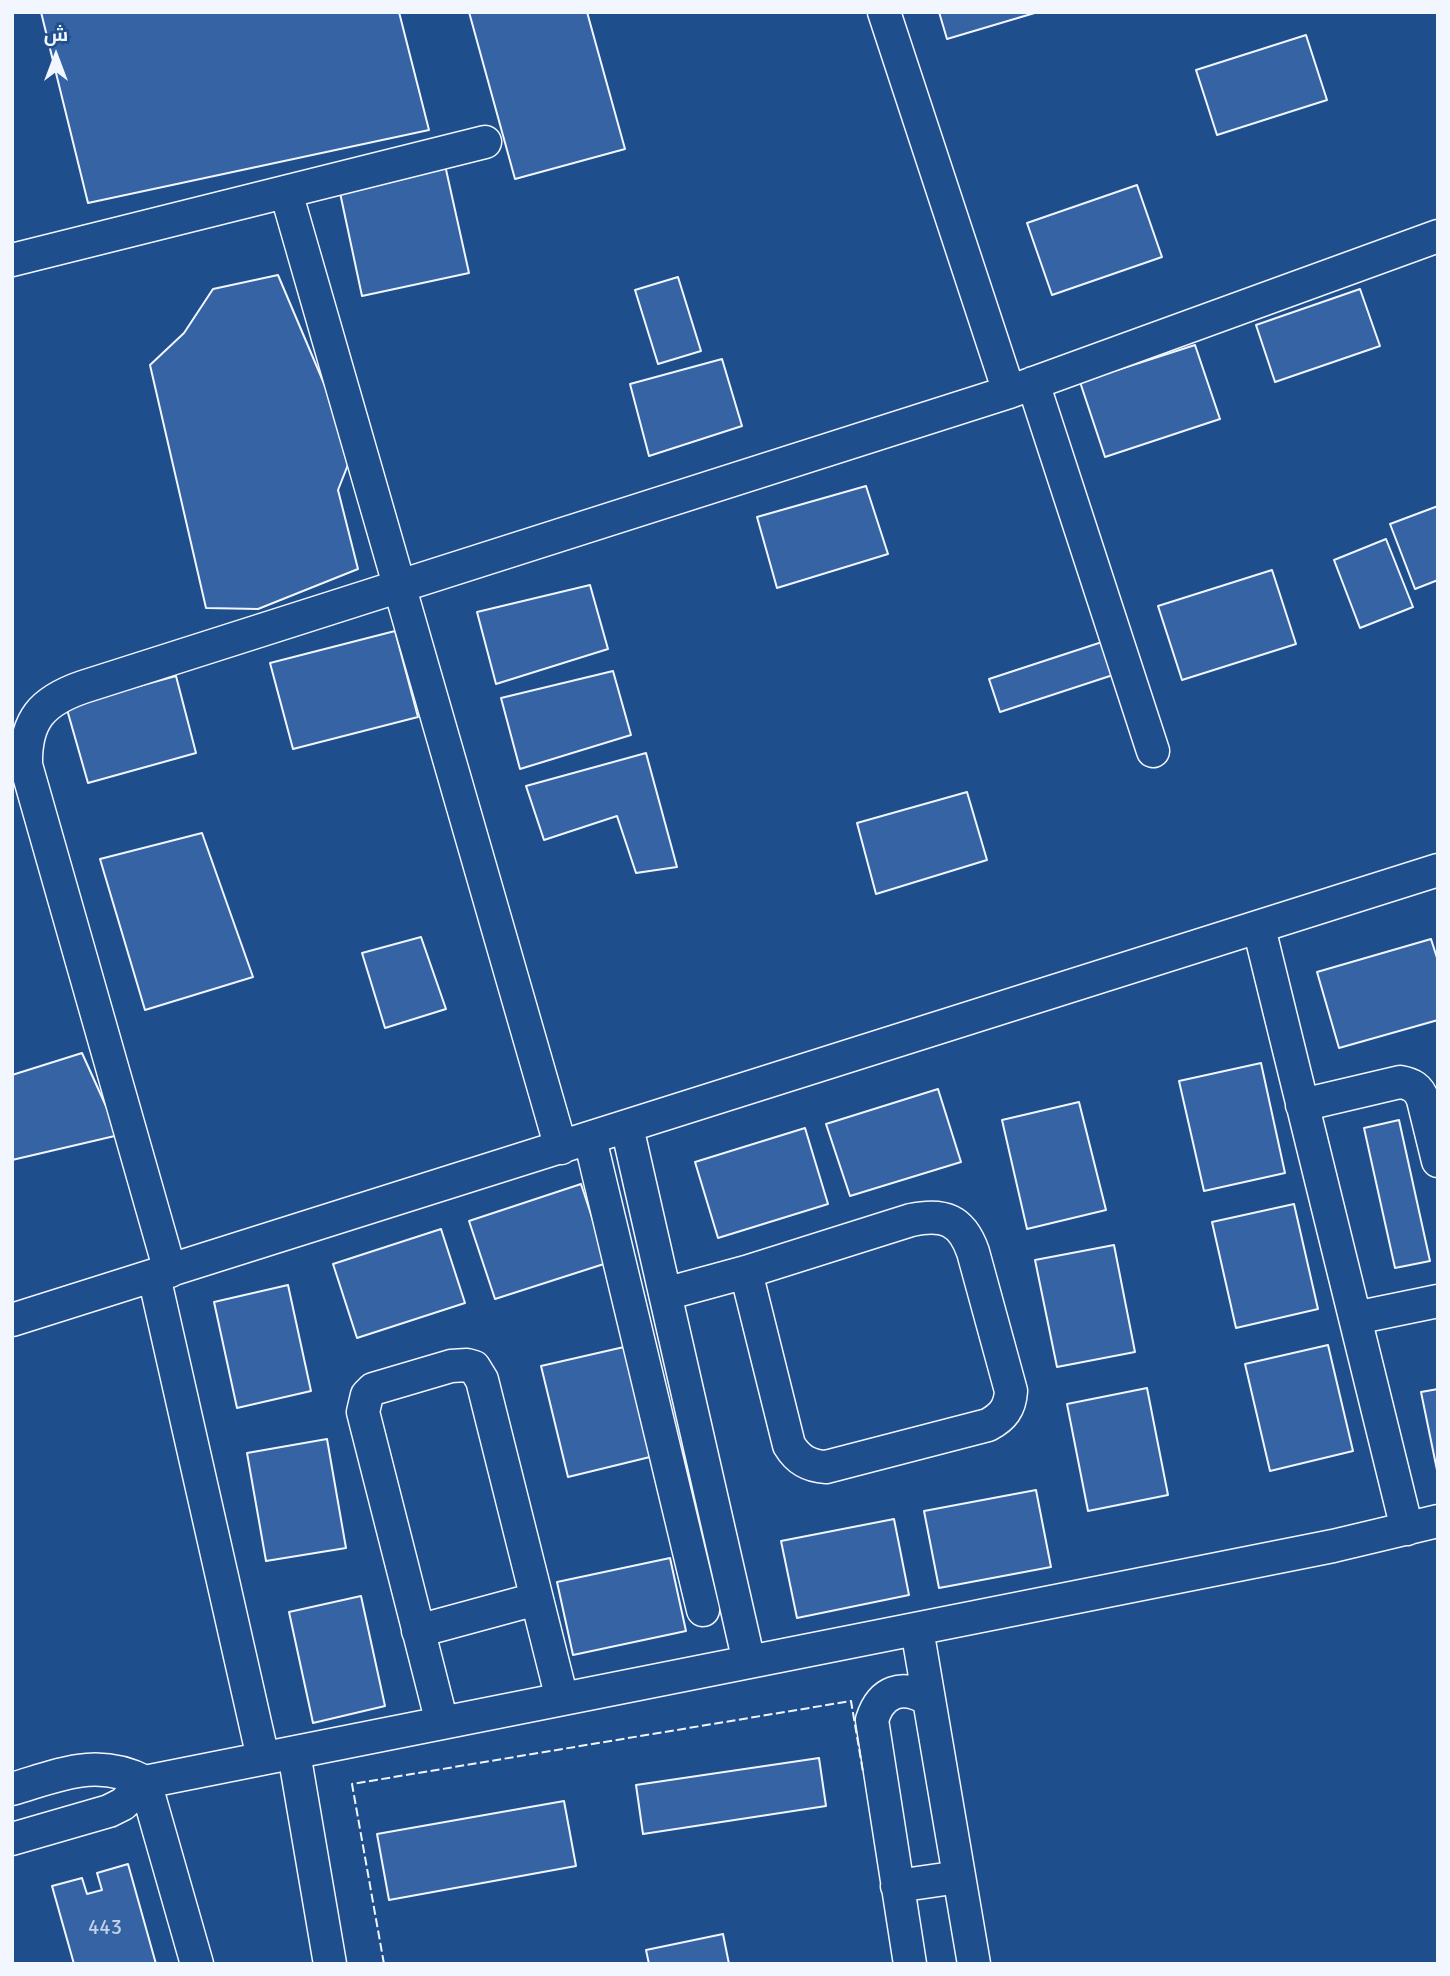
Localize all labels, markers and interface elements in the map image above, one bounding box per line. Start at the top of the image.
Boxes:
north arrow [21,21,91,91]
text: ش [44,23,68,47]
house number: 443 [88,1915,122,1941]

